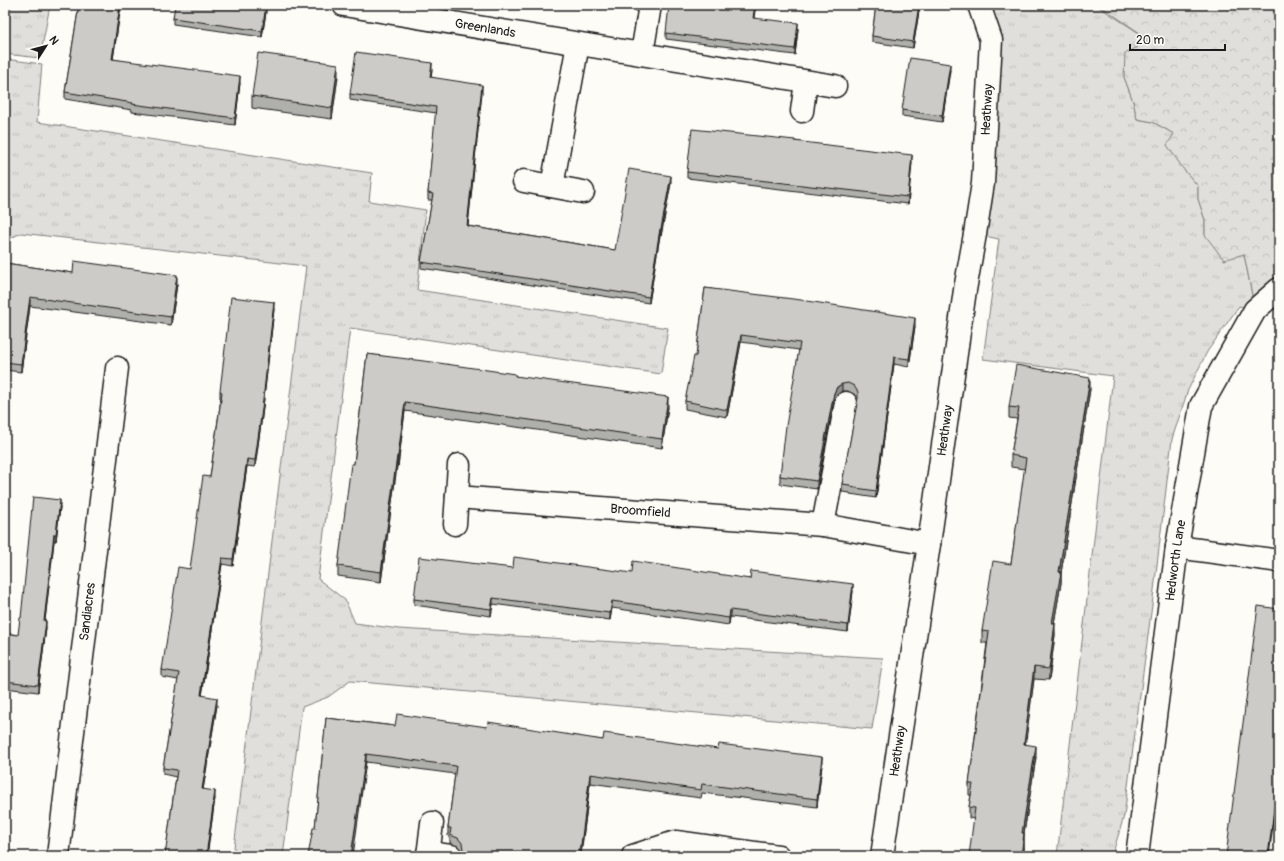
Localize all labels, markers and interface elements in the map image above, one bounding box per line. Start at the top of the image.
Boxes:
street label: Greenlands [454,15,517,41]
north arrow [26,26,66,66]
scale bar [1130,26,1225,52]
text: 20 m [1136,33,1165,48]
text: N [46,34,61,48]
street label: Heathway [978,83,997,136]
street label: Heathway [934,404,957,457]
street label: Broomfield [610,501,671,521]
street label: Hedworth Lane [1162,518,1190,602]
street label: Sandiacres [76,582,99,642]
street label: Heathway [886,724,910,778]

